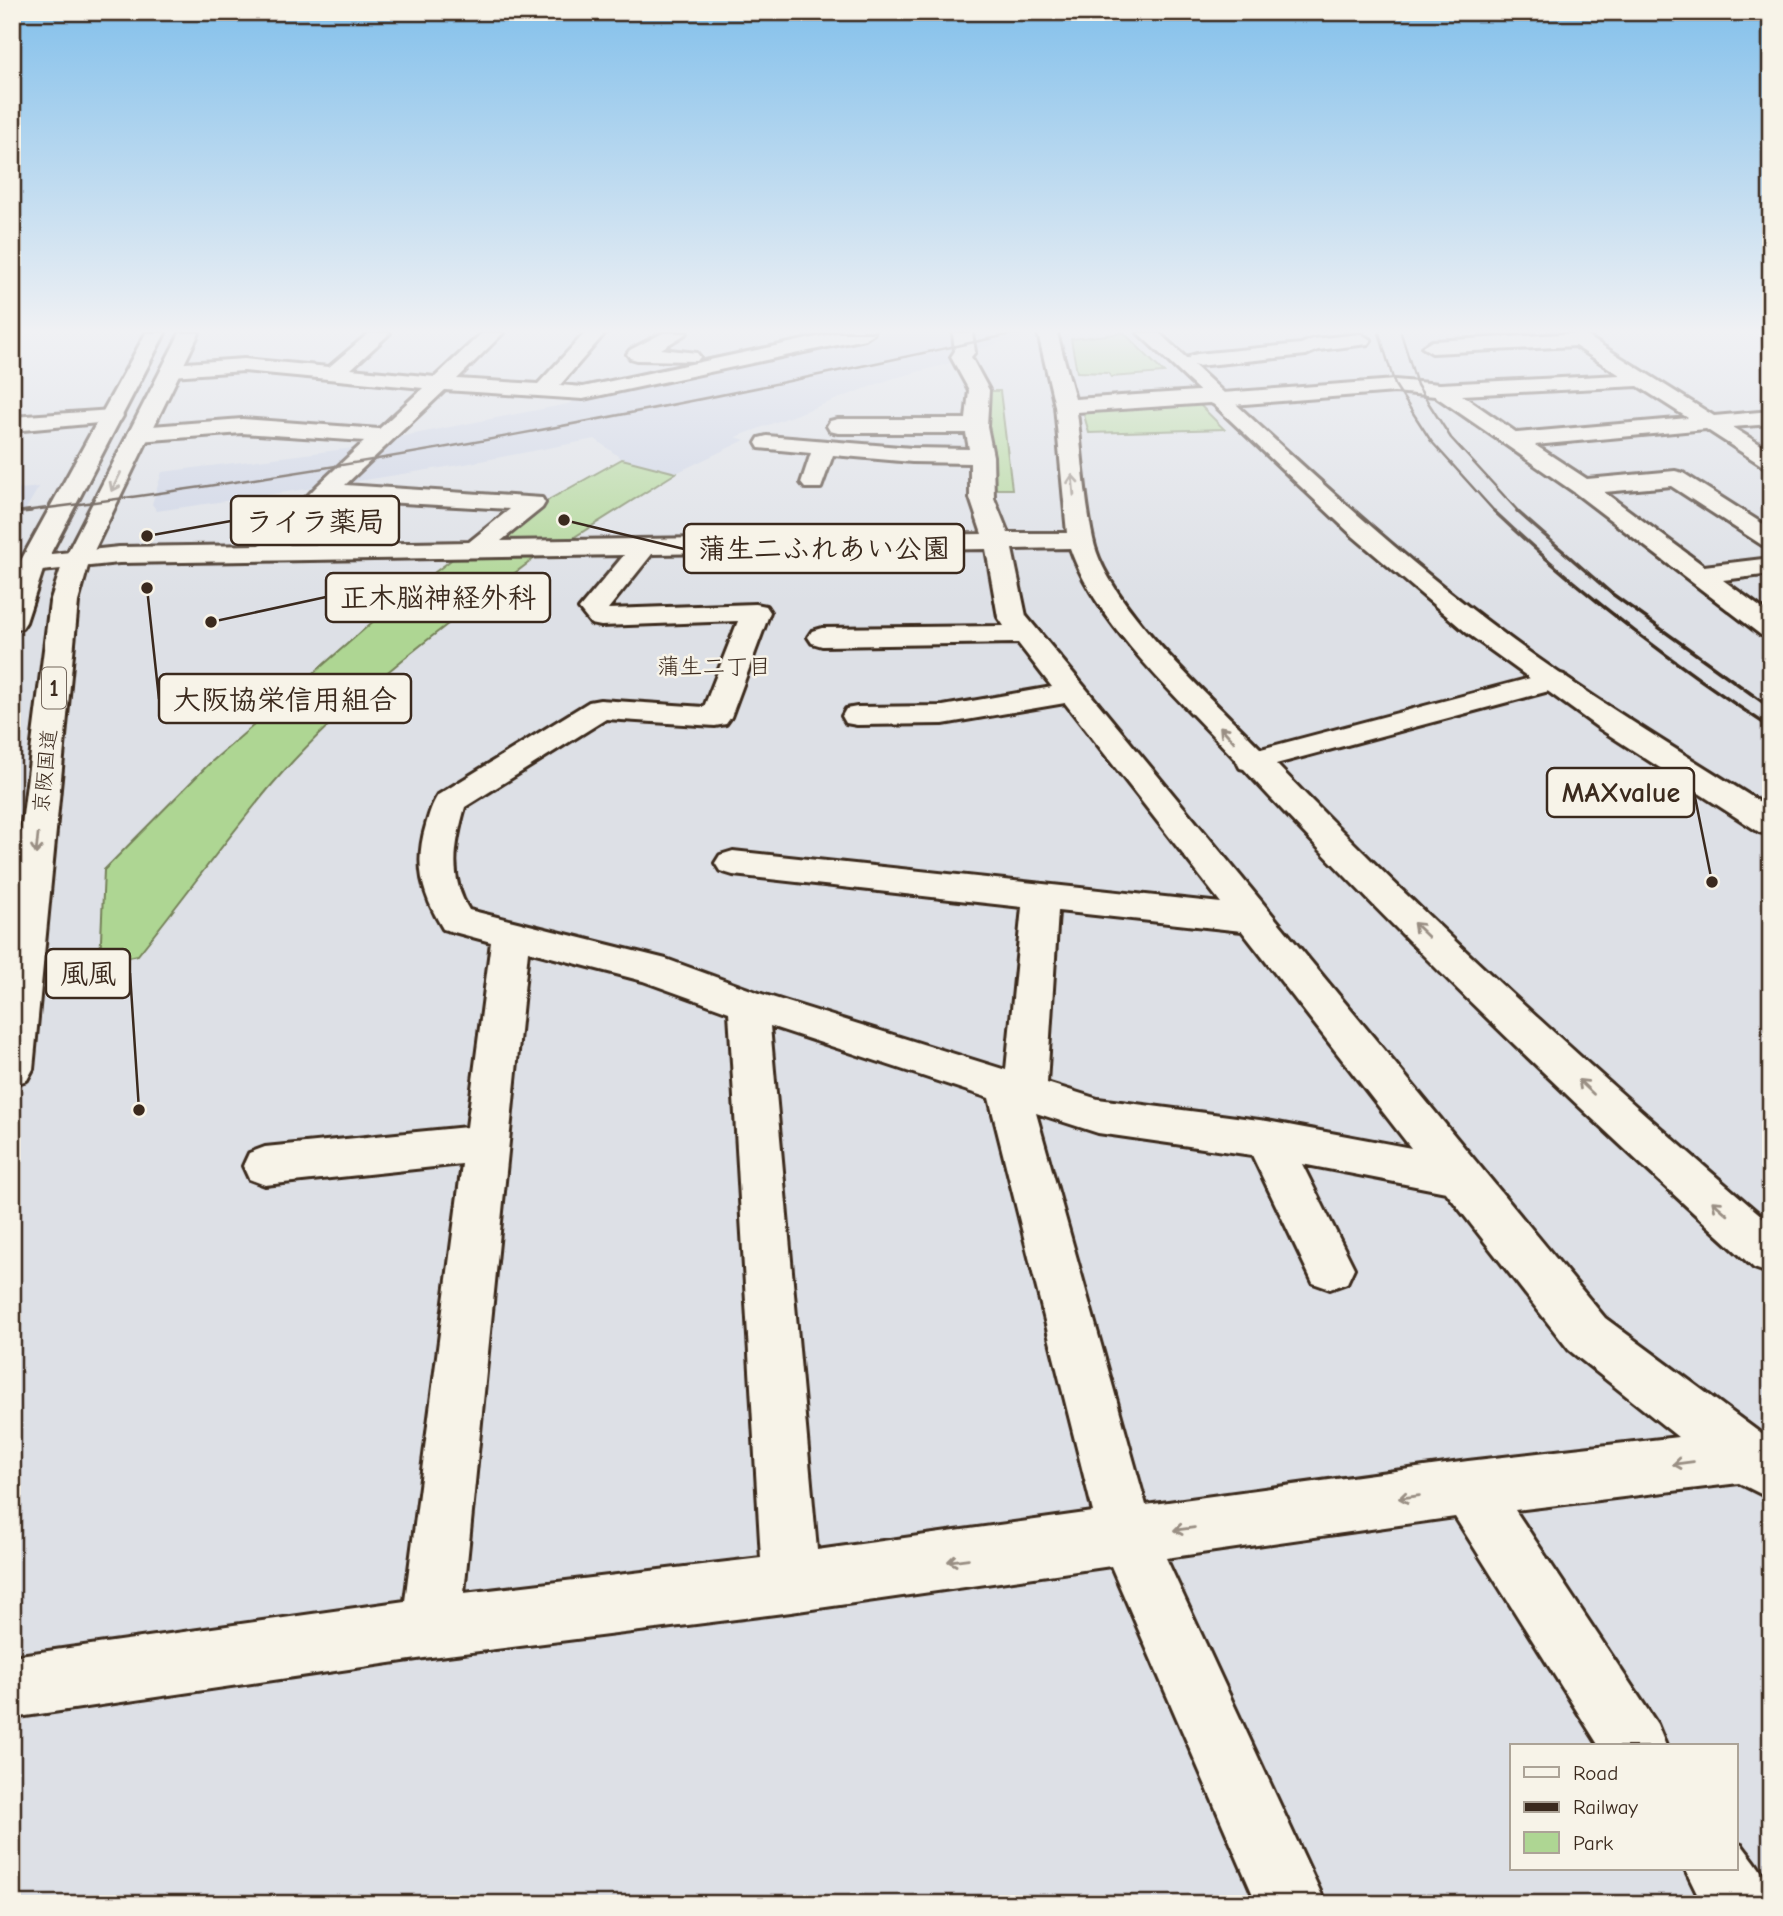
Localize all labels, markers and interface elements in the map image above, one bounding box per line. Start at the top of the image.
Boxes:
one-way arrow [108,471,122,492]
one-way arrow [1066,474,1079,497]
callout: ライラ薬局 [231,496,399,545]
text: ライラ薬局 [245,506,385,538]
callout: 蒲生二ふれあい公園 [684,524,964,573]
text: 蒲生二ふれあい公園 [698,533,950,565]
callout: 正木脳神経外科 [326,573,550,622]
text: 正木脳神経外科 [340,582,536,614]
district label: 蒲生二丁目 [657,653,772,680]
road number: 1 [42,668,66,708]
callout: 大阪協栄信用組合 [159,674,411,723]
text: 大阪協栄信用組合 [173,684,397,716]
one-way arrow [1219,725,1235,743]
street label: 京阪国道 [29,728,61,814]
callout: MAXvalue [1547,768,1694,817]
text: MAXvalue [1562,777,1680,809]
one-way arrow [30,832,43,855]
one-way arrow [1413,922,1430,939]
callout: 風風 [46,949,130,998]
text: 風風 [60,958,116,990]
one-way arrow [1578,1079,1595,1096]
one-way arrow [1711,1200,1729,1216]
one-way arrow [1672,1456,1695,1469]
one-way arrow [1398,1490,1421,1503]
one-way arrow [1173,1523,1196,1536]
one-way arrow [947,1554,970,1567]
legend [1510,1744,1738,1870]
text: Road [1573,1761,1618,1785]
text: Railway [1573,1795,1638,1819]
text: Park [1573,1831,1613,1855]

